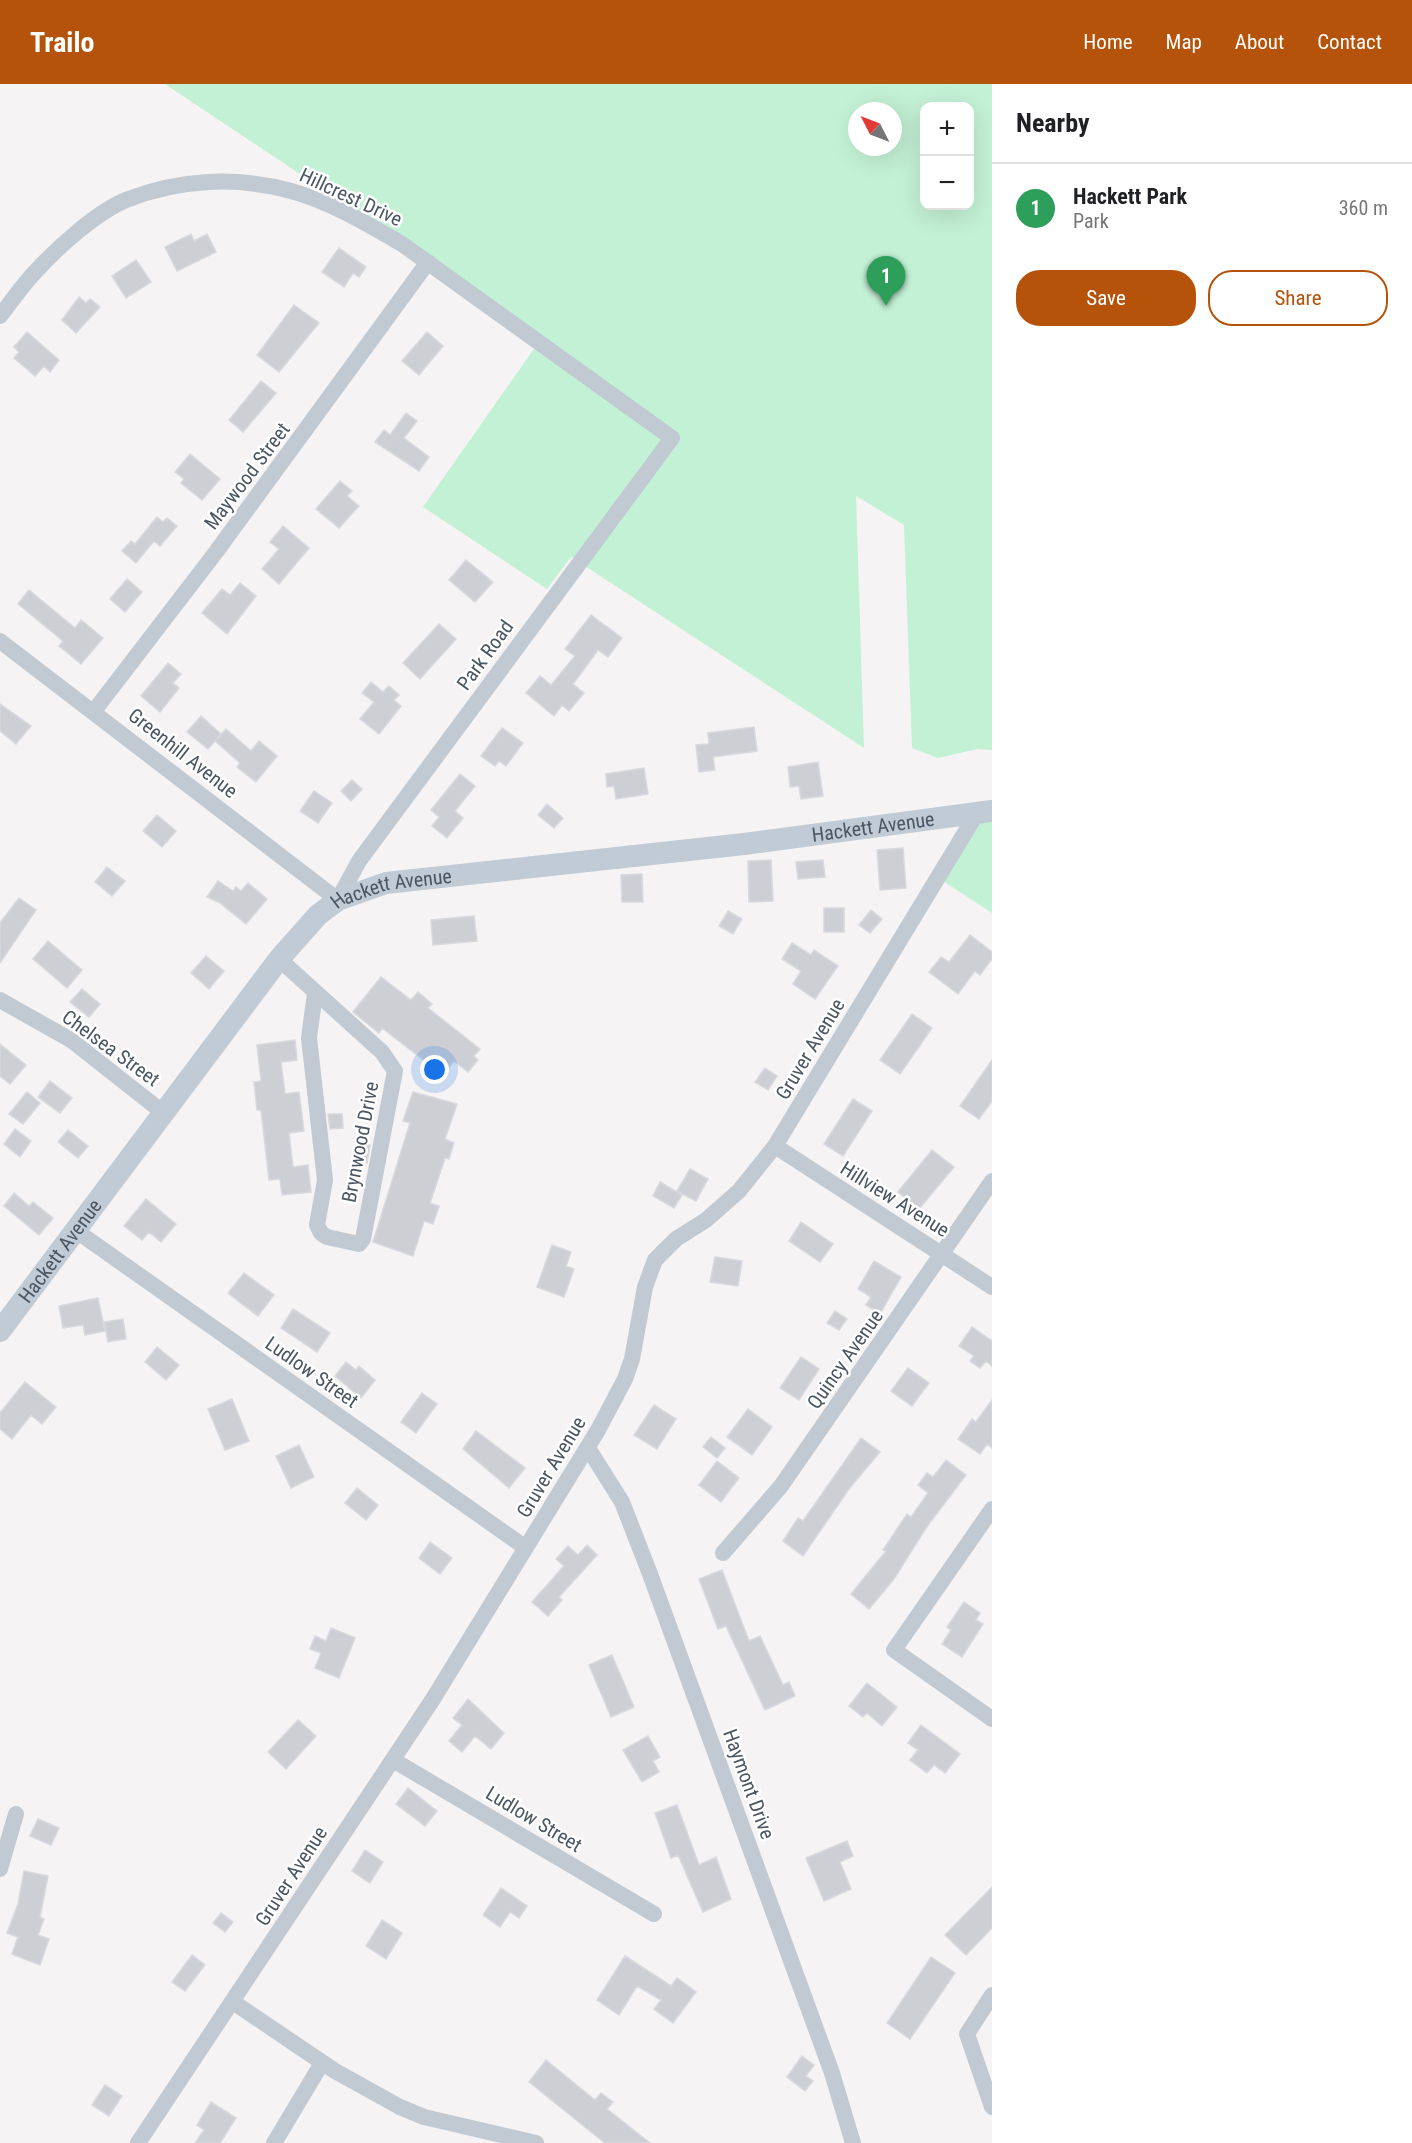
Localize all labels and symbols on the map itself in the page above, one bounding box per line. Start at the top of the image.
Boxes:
north arrow [848,102,902,156]
street label: Hillcrest Drive [296,163,406,231]
pin: 1 [866,256,906,306]
street label: Maywood Street [199,418,295,534]
street label: Park Road [452,615,518,695]
street label: Greenhill Avenue [124,703,242,803]
street label: Hackett Avenue [810,807,936,847]
street label: Hackett Avenue [326,864,453,914]
street label: Gruver Avenue [770,994,850,1104]
street label: Chelsea Street [58,1005,164,1091]
your location [420,1055,449,1084]
street label: Brynwood Drive [337,1079,383,1205]
street label: Hillview Avenue [836,1156,954,1242]
street label: Hackett Avenue [13,1194,107,1308]
street label: Quincy Avenue [802,1305,888,1413]
street label: Ludlow Street [261,1331,363,1413]
street label: Gruver Avenue [511,1412,591,1522]
street label: Haymont Drive [718,1726,780,1842]
street label: Ludlow Street [482,1781,586,1857]
street label: Gruver Avenue [250,1822,332,1930]

